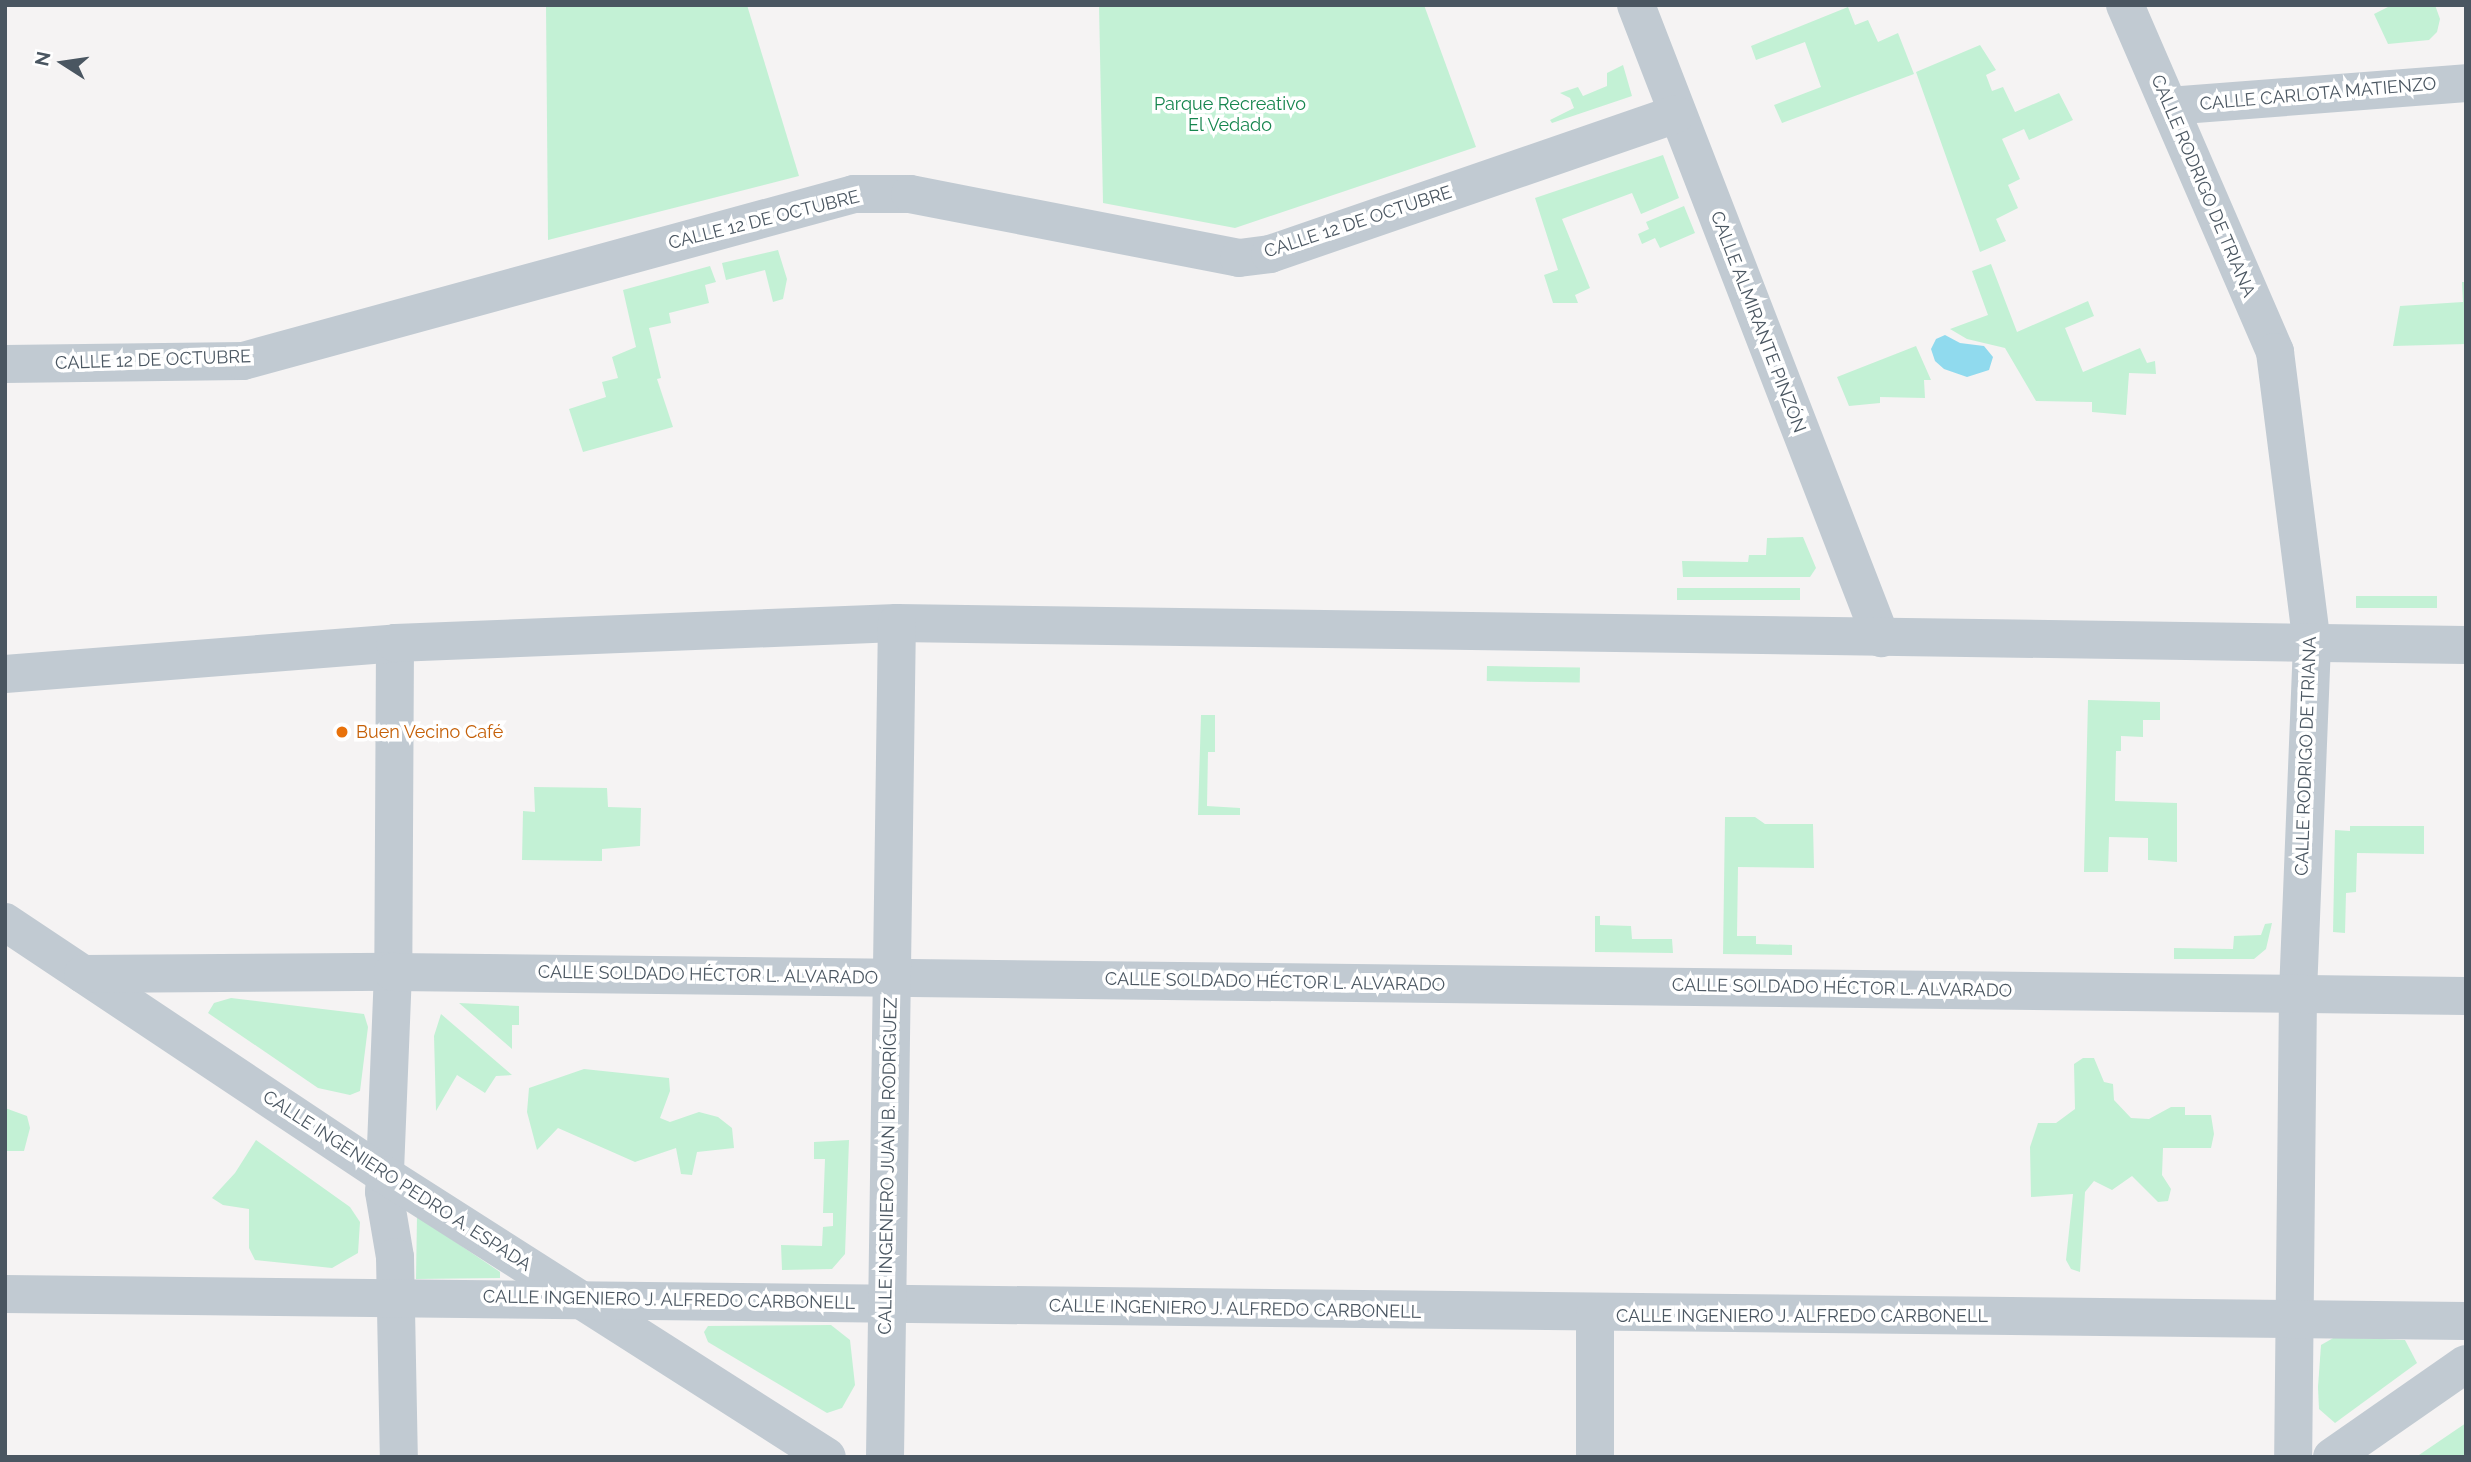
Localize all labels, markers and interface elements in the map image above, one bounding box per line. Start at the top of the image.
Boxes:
north arrow [28,28,98,98]
text: N [30,49,55,68]
street label: CALLE RODRIGO DE TRIANA [2146,71,2260,301]
street label: CALLE CARLOTA MATIENZO [2198,73,2438,115]
park label: Parque Recreativo El Vedado [1154,94,1306,136]
street label: CALLE 12 DE OCTUBRE [1261,181,1455,263]
street label: CALLE 12 DE OCTUBRE [666,186,862,254]
street label: CALLE ALMIRANTE PINZÓN [1706,208,1810,436]
street label: CALLE 12 DE OCTUBRE [55,346,251,374]
street label: CALLE RODRIGO DE TRIANA [2291,636,2321,876]
place label: Buen Vecino Café [356,721,504,743]
marker: Buen Vecino Café [334,724,350,740]
street label: CALLE SOLDADO HÉCTOR L. ALVARADO [537,961,879,989]
street label: CALLE SOLDADO HÉCTOR L. ALVARADO [1104,968,1446,996]
street label: CALLE SOLDADO HÉCTOR L. ALVARADO [1671,974,2013,1002]
street label: CALLE INGENIERO JUAN B. RODRÍGUEZ [874,997,902,1335]
street label: CALLE INGENIERO PEDRO A. ESPADA [259,1086,535,1276]
street label: CALLE INGENIERO J. ALFREDO CARBONELL [482,1286,856,1314]
street label: CALLE INGENIERO J. ALFREDO CARBONELL [1048,1295,1422,1323]
street label: CALLE INGENIERO J. ALFREDO CARBONELL [1615,1305,1989,1327]

